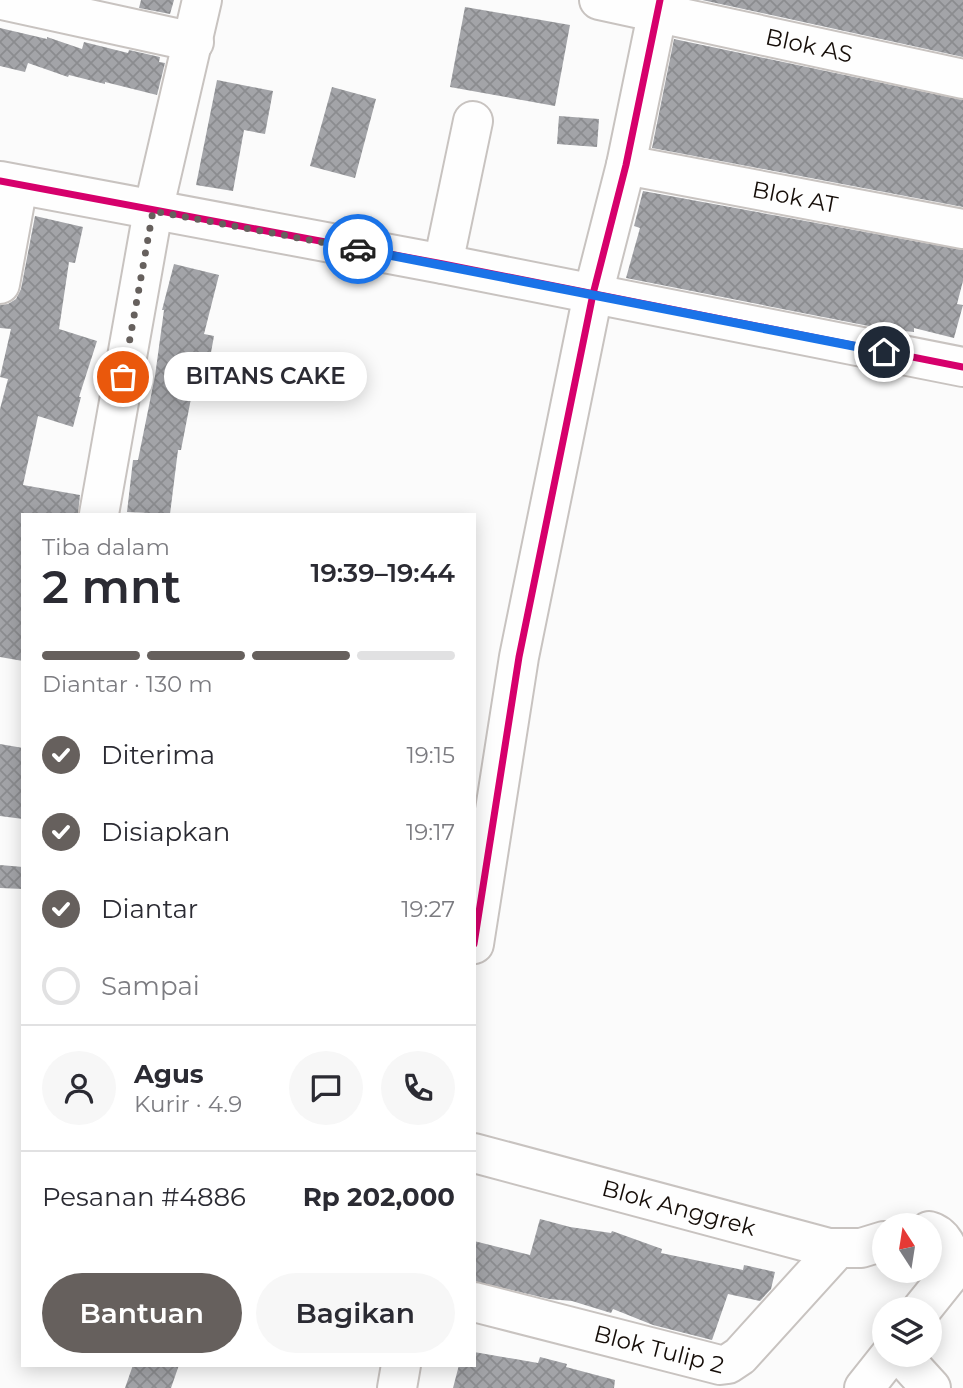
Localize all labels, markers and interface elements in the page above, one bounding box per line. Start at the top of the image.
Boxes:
street label: Blok AS [763,23,855,69]
street label: Blok AT [750,175,841,219]
courier [323,214,393,284]
icon: car [339,230,377,268]
pin [854,322,914,382]
icon: home [865,333,903,371]
pin [93,347,153,407]
callout: BITANS CAKE [165,352,368,402]
icon: bag [104,358,142,396]
text: BITANS CAKE [185,362,346,390]
text: Tiba dalam [42,533,170,561]
text: 19:39–19:44 [311,557,455,589]
text: 2 mnt [42,558,181,615]
text: Diantar · 130 m [42,670,213,698]
icon: check [42,736,80,774]
text: Diterima [101,739,215,771]
text: 19:15 [406,741,455,769]
icon: check [42,813,80,851]
text: Disiapkan [101,816,230,848]
text: 19:17 [406,818,455,846]
icon: check [42,890,80,928]
text: Diantar [101,893,198,925]
text: 19:27 [401,895,455,923]
text: Sampai [101,970,200,1002]
button: person [42,1051,116,1125]
button: chat [289,1051,363,1125]
button: phone [381,1051,455,1125]
text: Agus [134,1058,204,1090]
text: Kurir · 4.9 [134,1090,242,1118]
street label: Blok Anggrek [599,1174,759,1242]
text: Pesanan #4886 [42,1181,246,1213]
text: Rp 202,000 [303,1181,455,1213]
north arrow [872,1213,942,1283]
map controls [872,1213,942,1367]
button: Bantuan [42,1273,242,1353]
button: Bagikan [256,1273,455,1353]
button: layers [872,1297,942,1367]
street label: Blok Tulip 2 [591,1319,727,1379]

